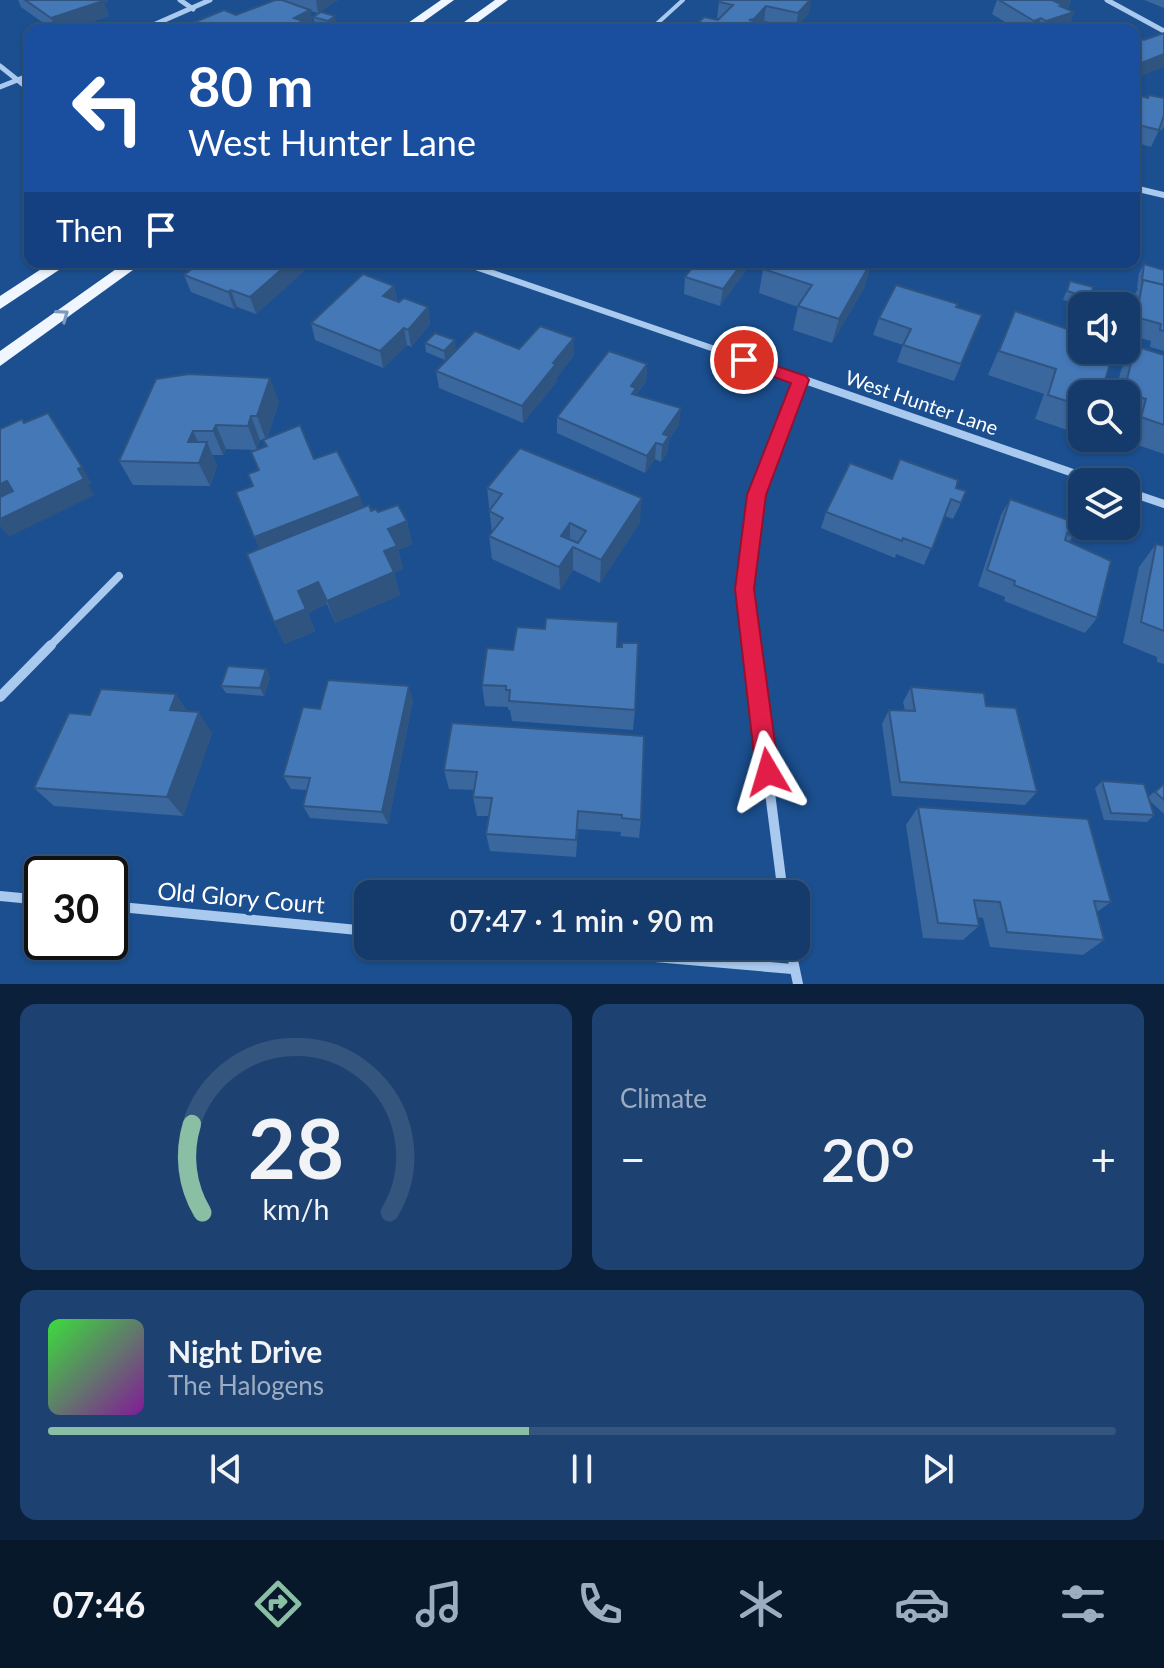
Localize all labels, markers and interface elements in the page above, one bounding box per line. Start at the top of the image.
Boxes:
text: 80 m [188,52,313,119]
icon: left [56,56,160,160]
text: West Hunter Lane [188,120,476,164]
icon: arrive [139,208,183,252]
text: Then [56,212,123,248]
map controls [1068,292,1140,540]
button: sound [1068,292,1140,364]
one-way arrow [54,310,69,324]
pin [710,326,778,394]
icon: arrive [722,338,766,382]
street label: West Hunter Lane [842,365,1002,439]
button: search [1068,380,1140,452]
button: layers [1068,468,1140,540]
position arrow [726,730,810,814]
speed limit sign: 30 [24,856,128,960]
street label: Old Glory Court [156,875,326,919]
text: 07:47 · 1 min · 90 m [450,902,714,938]
text: Climate [620,1082,707,1114]
text: 28 [248,1097,344,1197]
text: 20° [821,1123,915,1195]
text: − [620,1133,646,1185]
text: + [1090,1133,1116,1185]
text: km/h [263,1192,329,1226]
text: Night Drive [168,1333,322,1369]
text: The Halogens [168,1369,324,1401]
icon: previous [204,1447,248,1491]
icon: pause [560,1447,604,1491]
icon: next [916,1447,960,1491]
icon: directions [250,1576,306,1632]
icon: music [411,1576,467,1632]
icon: phone [572,1576,628,1632]
icon: climate [733,1576,789,1632]
icon: car [894,1576,950,1632]
icon: filters [1055,1576,1111,1632]
text: 07:46 [53,1582,145,1626]

